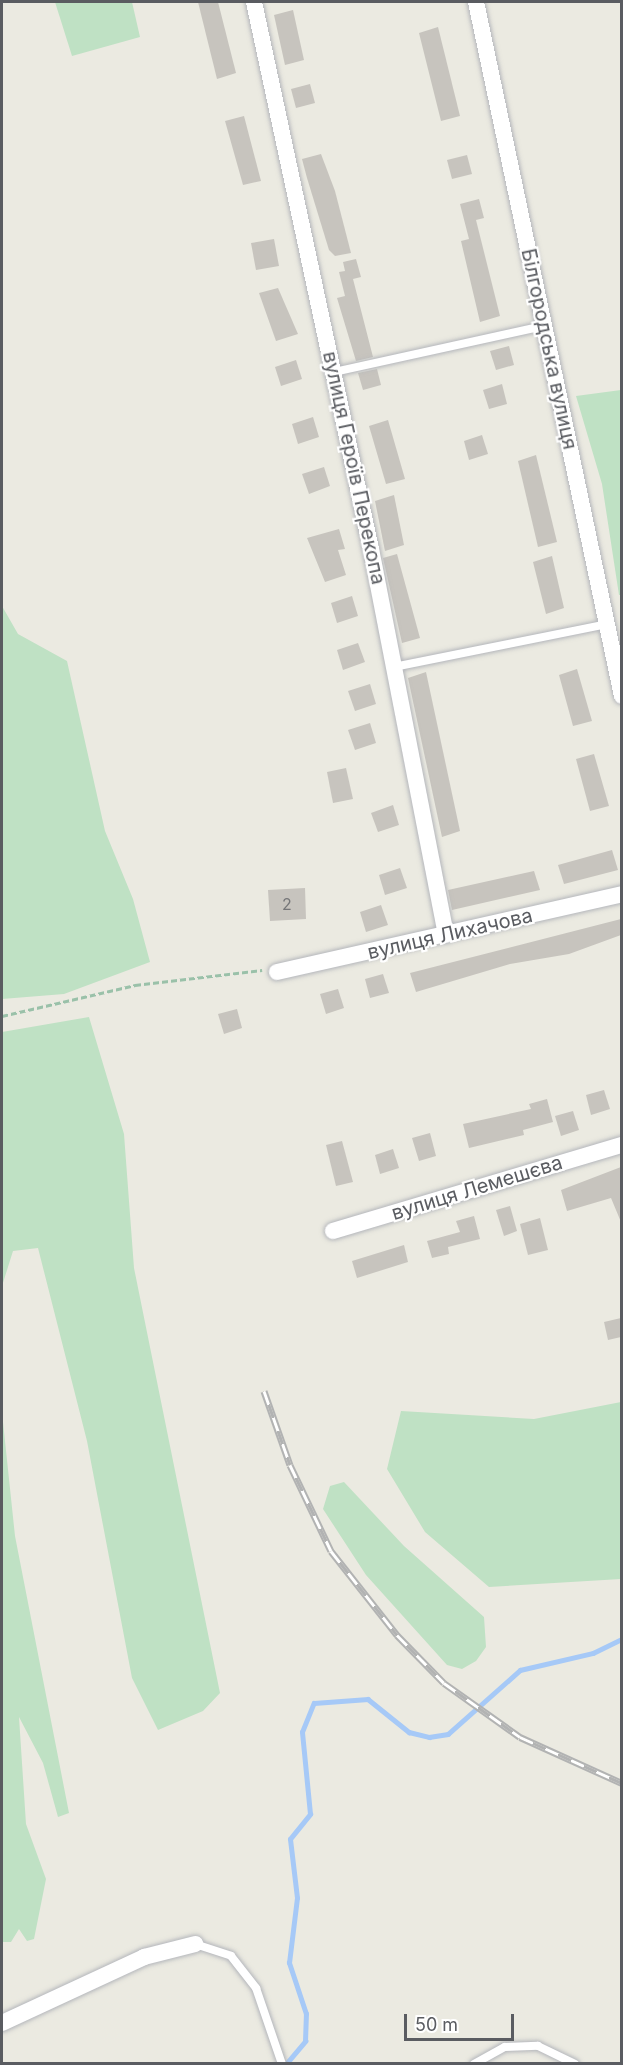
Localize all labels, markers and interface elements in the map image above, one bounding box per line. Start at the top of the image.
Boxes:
street label: Білгородська вулиця [516,246,582,452]
street label: вулиця Героїв Перекопа [318,349,390,587]
house number: 2 [282,894,292,914]
street label: вулиця Лихачова [365,903,535,965]
street label: вулиця Лемешєва [389,1151,565,1225]
scale bar [407,2002,516,2040]
text: 50 m [415,2014,458,2035]

